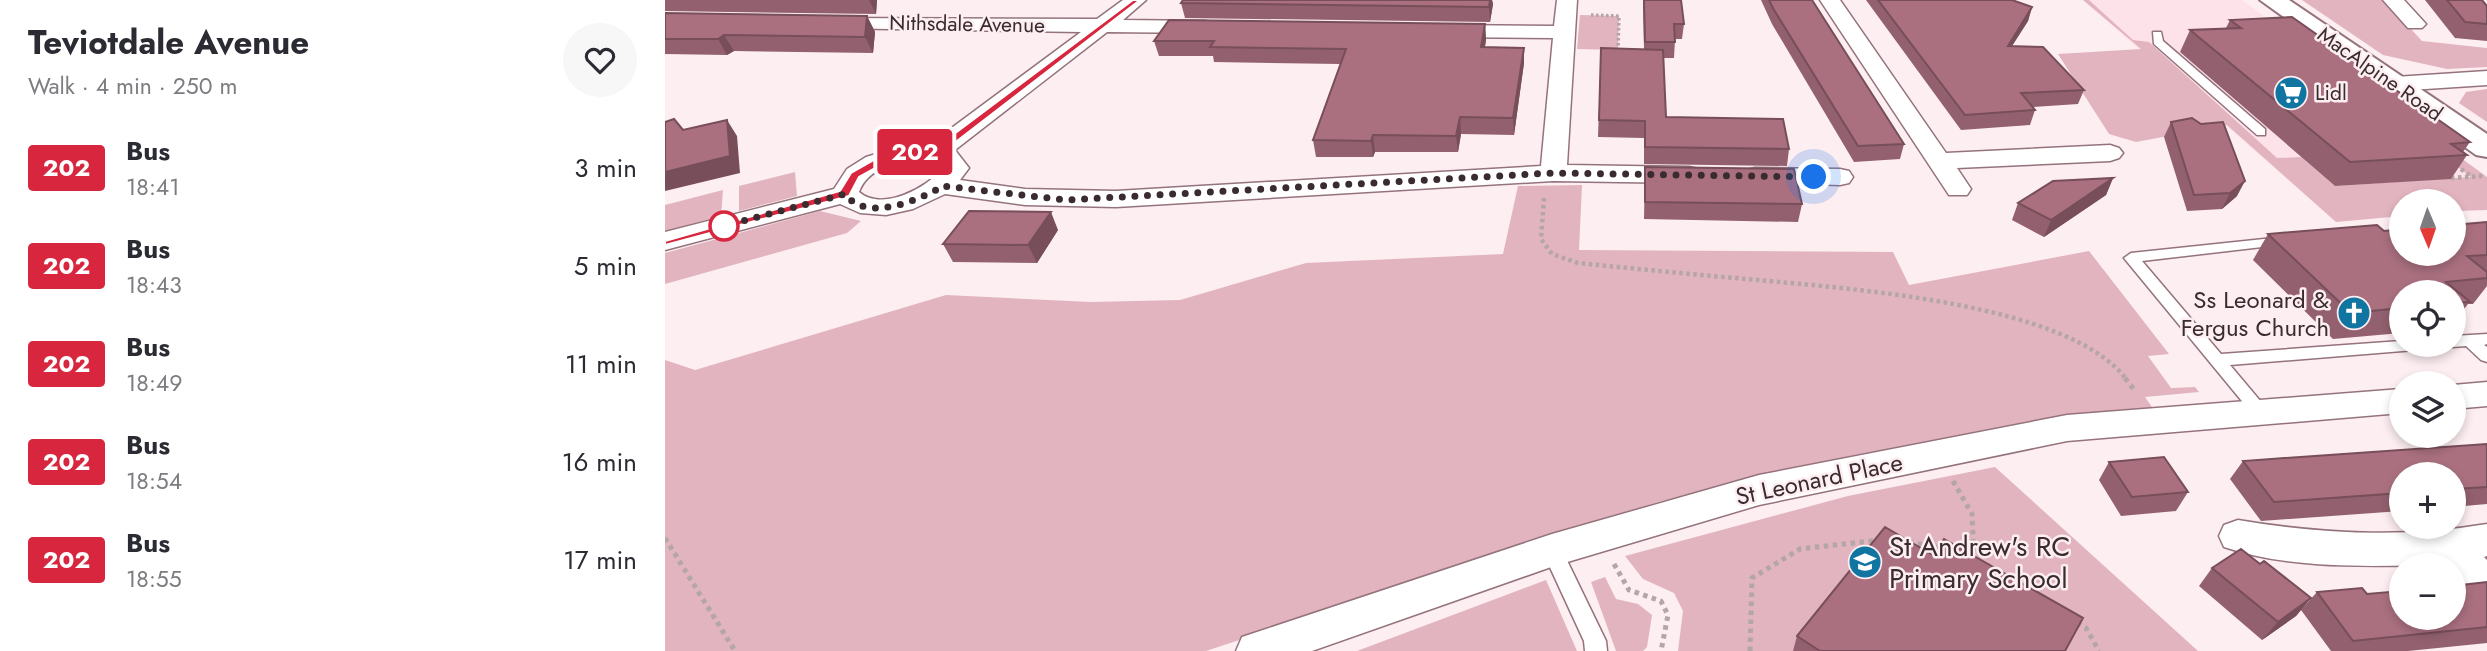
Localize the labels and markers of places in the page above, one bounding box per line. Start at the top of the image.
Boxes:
supermarket icon: Lidl [2272,74,2310,112]
place label: Lidl [2315,78,2347,108]
unlabelled marker [709,211,739,241]
place label: Ss Leonard & Fergus Church [2181,282,2329,345]
church icon: Ss Leonard & Fergus Church [2335,294,2373,332]
place label: St Andrew's RC Primary School [1889,526,2071,599]
school or university icon: St Andrew's RC Primary School [1846,543,1884,581]

